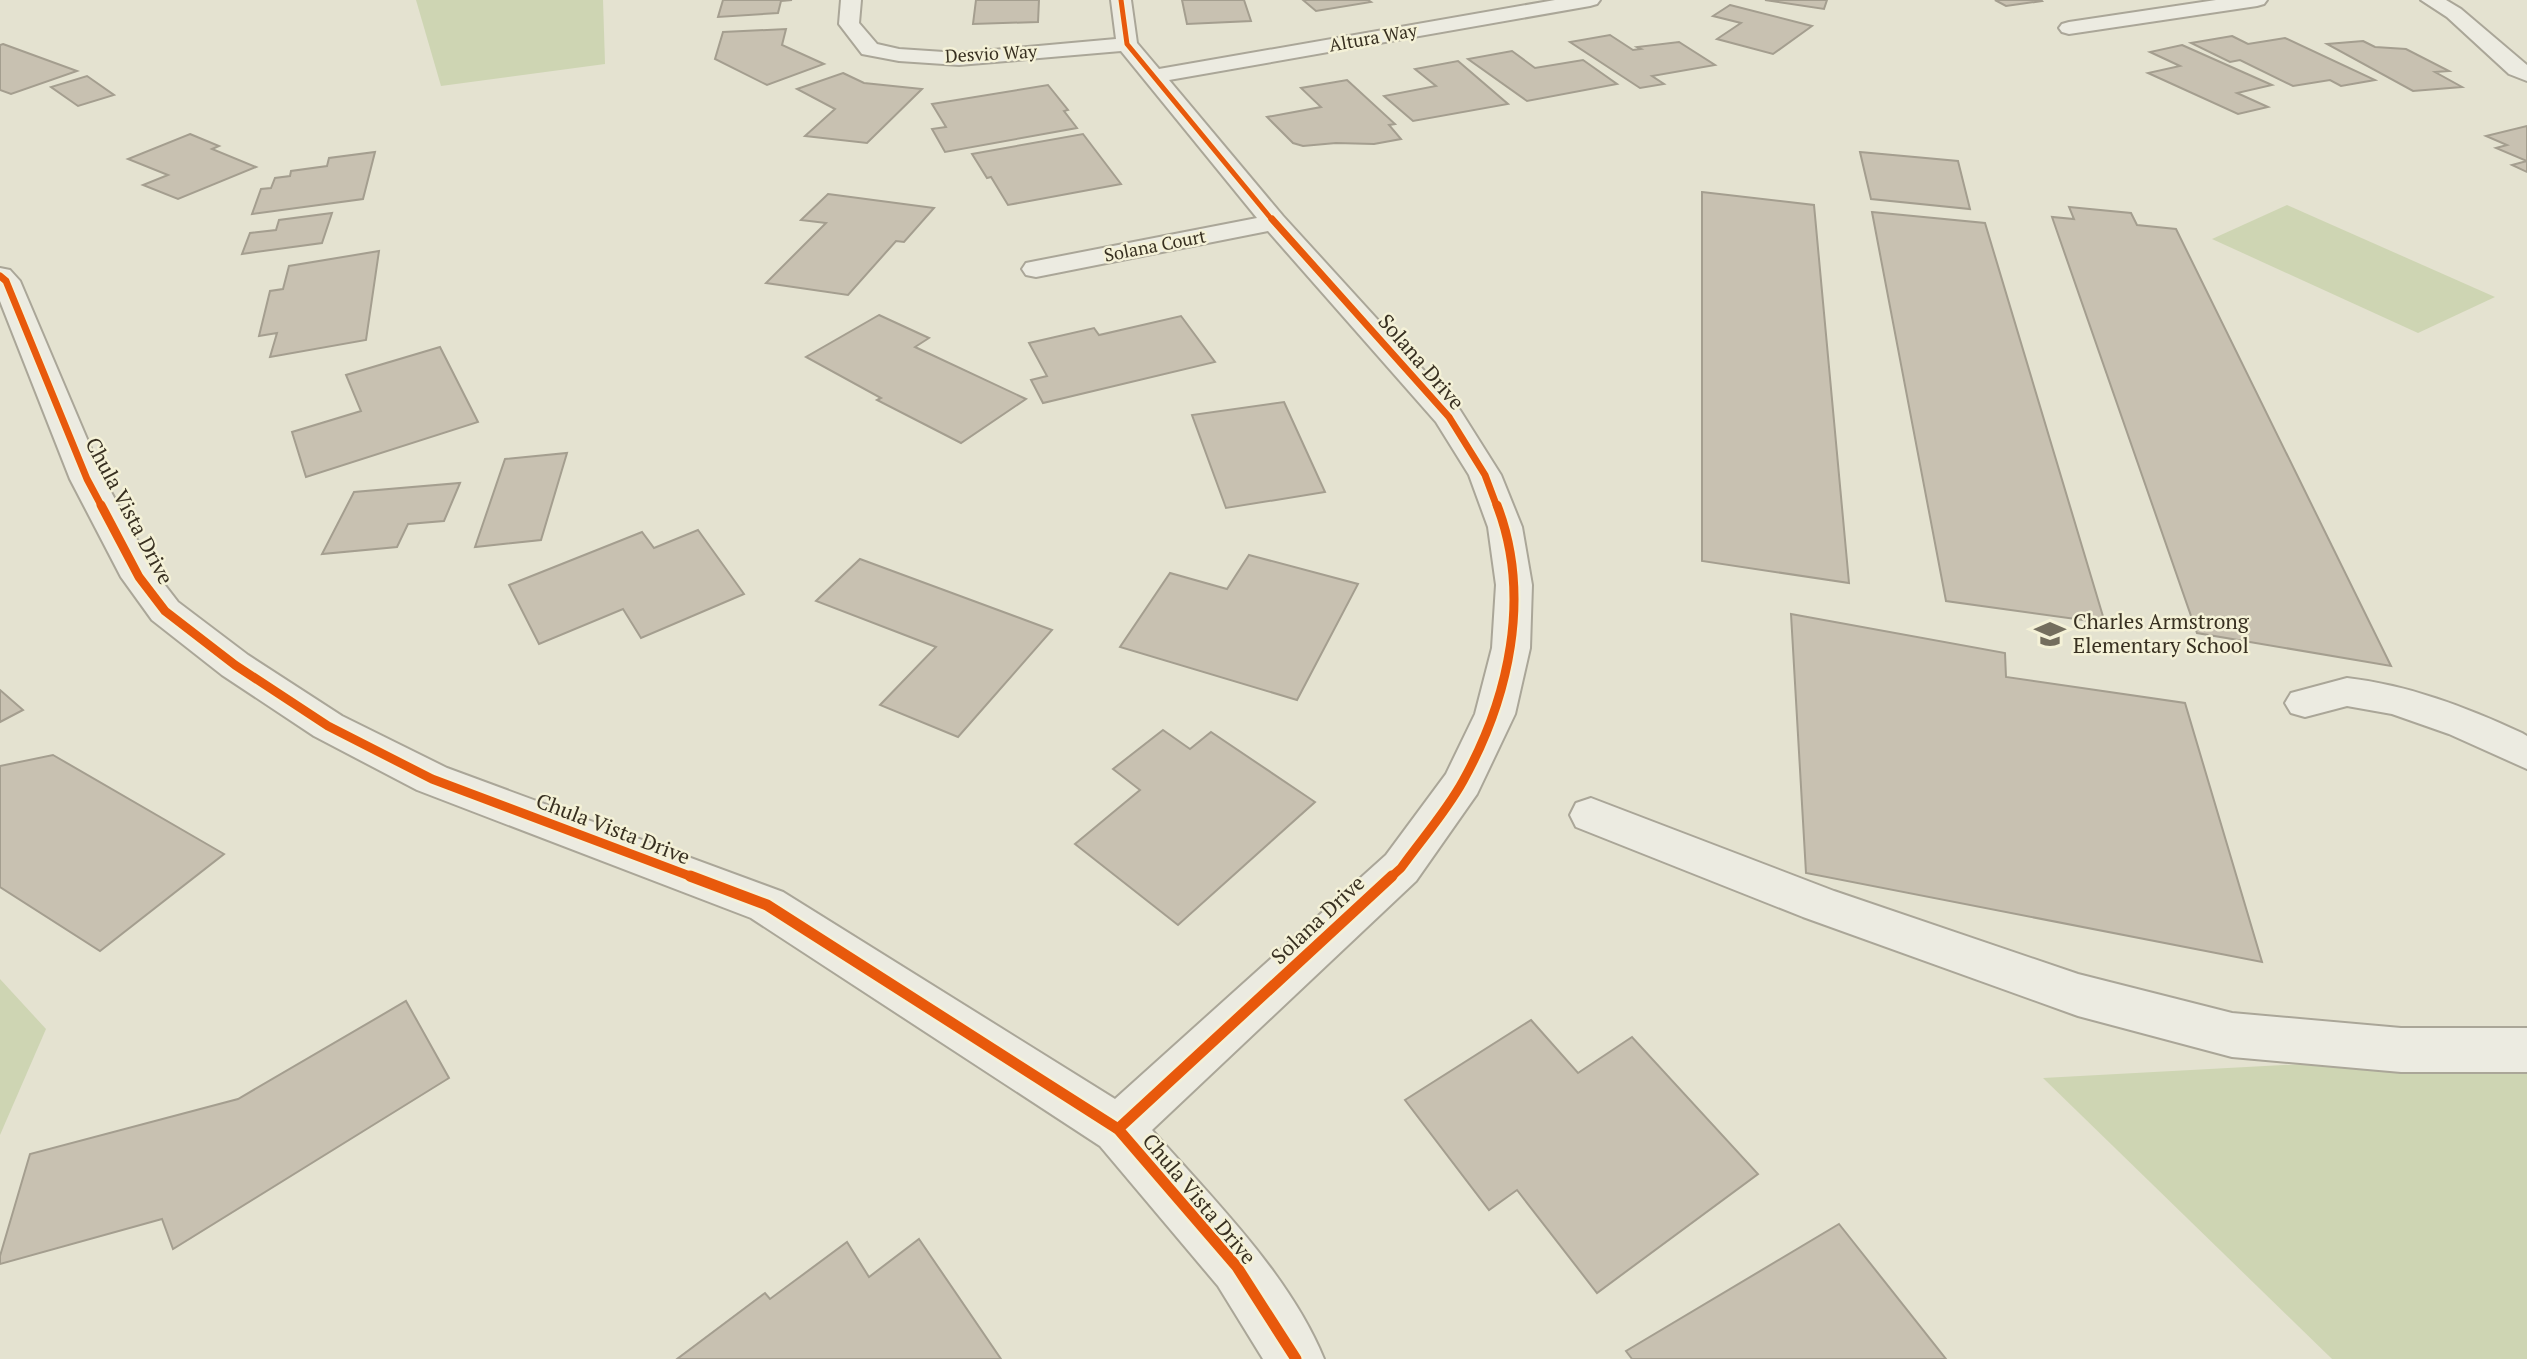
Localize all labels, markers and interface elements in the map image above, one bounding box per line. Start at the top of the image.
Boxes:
street label: Altura Way [1327,17,1420,57]
street label: Desvio Way [944,39,1039,67]
street label: Solana Court [1102,223,1208,267]
street label: Solana Drive [1372,308,1471,415]
street label: Chula Vista Drive [79,432,180,589]
place label: Charles Armstrong Elementary School [2073,607,2250,659]
school or university icon: Charles Armstrong Elementary School [2033,617,2067,651]
street label: Chula Vista Drive [532,786,694,870]
street label: Solana Drive [1265,869,1370,970]
street label: Chula Vista Drive [1137,1127,1263,1270]

